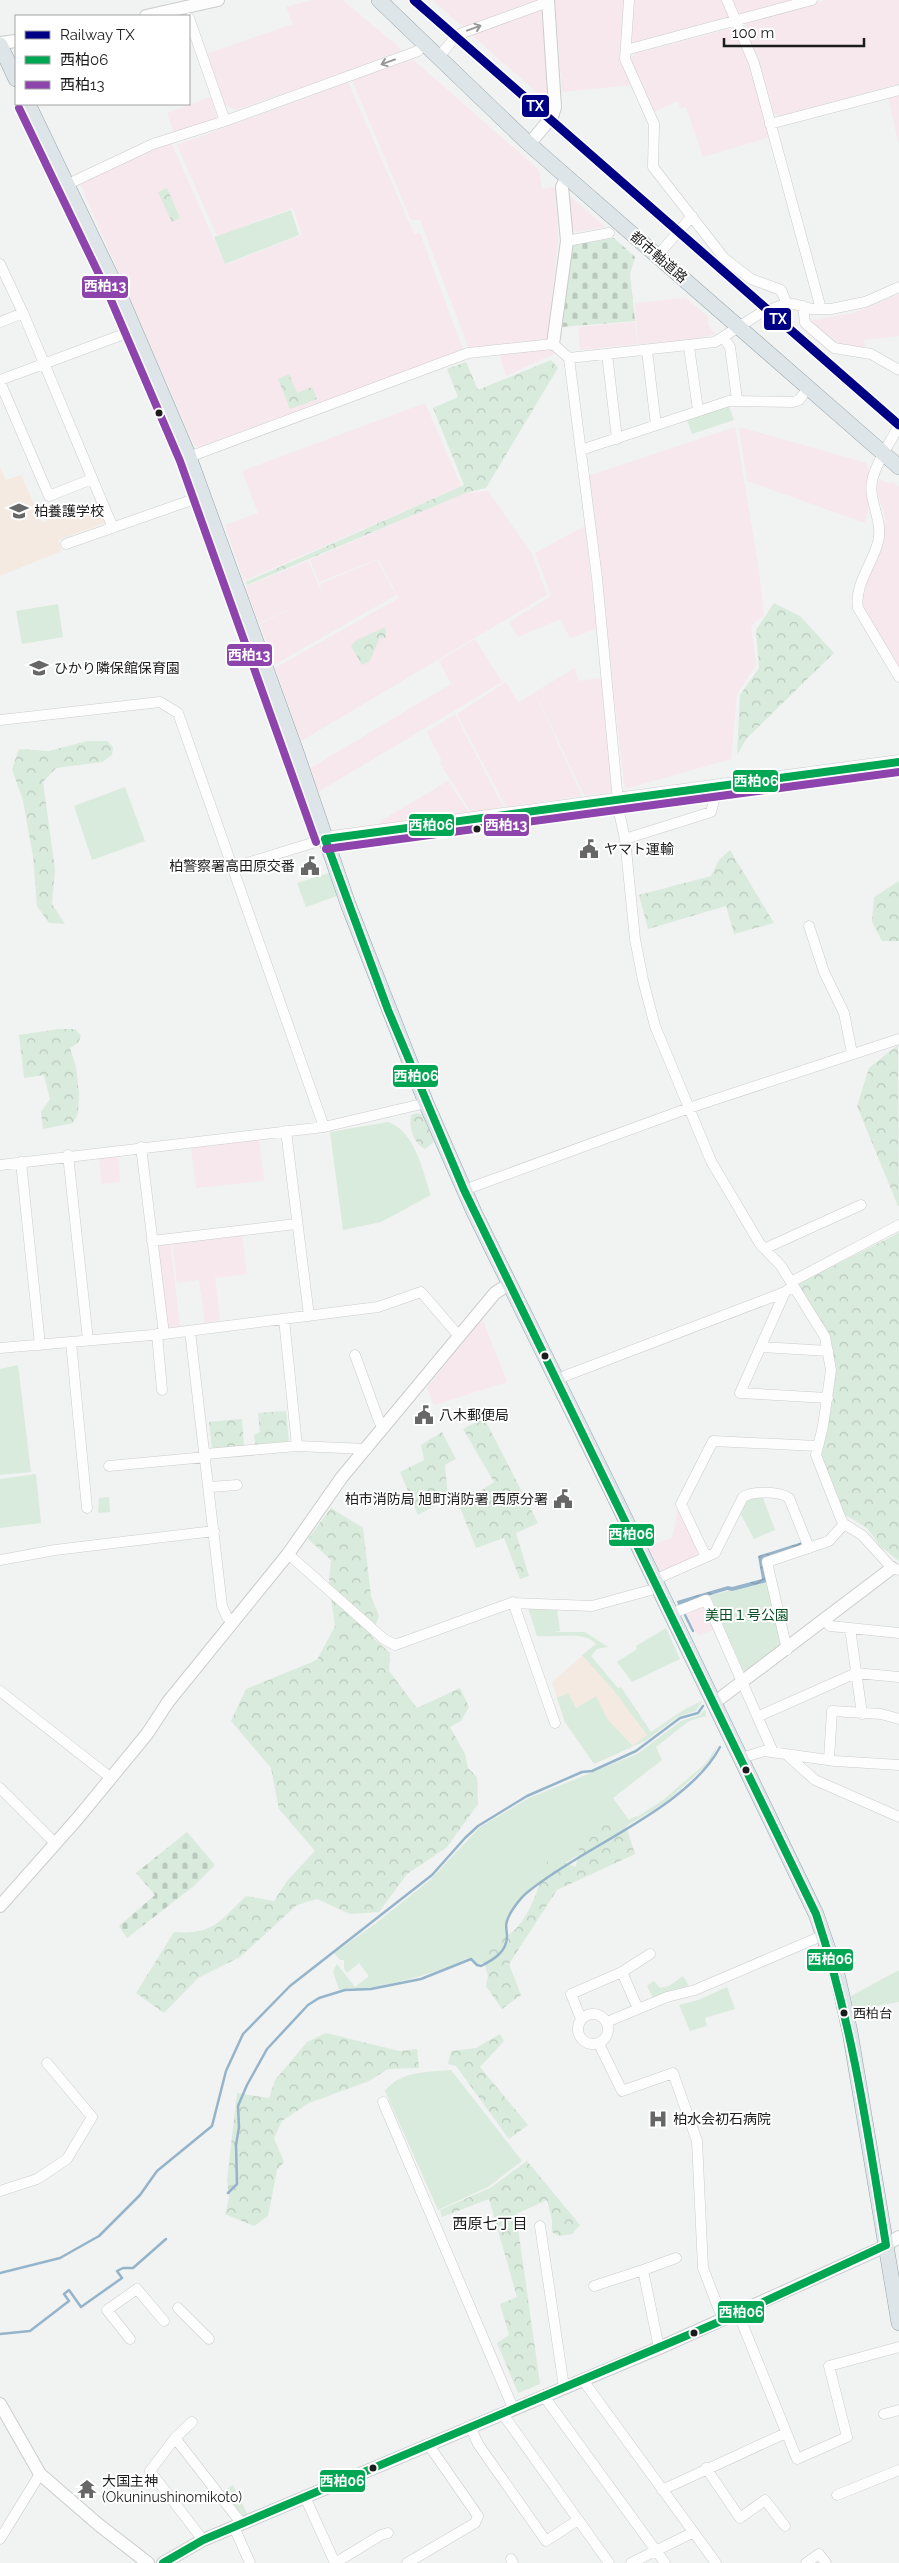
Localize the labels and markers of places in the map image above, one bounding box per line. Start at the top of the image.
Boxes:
unlabelled marker [154,408,164,418]
school or university icon: 柏養護学校 [8,500,30,522]
place label: 柏養護学校 [34,503,104,519]
school or university icon: ひかり隣保館保育園 [28,657,50,679]
place label: ひかり隣保館保育園 [54,660,180,676]
unlabelled marker [472,824,482,834]
public building icon: ヤマト運輸 [578,838,600,860]
place label: ヤマト運輸 [604,841,674,857]
public building icon: 柏警察署高田原交番 [299,855,321,877]
place label: 柏警察署高田原交番 [169,858,295,874]
unlabelled marker [540,1351,550,1361]
public building icon: 八木郵便局 [413,1404,435,1426]
place label: 八木郵便局 [439,1407,509,1423]
public building icon: 柏市消防局 旭町消防署 西原分署 [552,1488,574,1510]
place label: 柏市消防局 旭町消防署 西原分署 [345,1491,548,1507]
unlabelled marker [741,1765,751,1775]
place label: 西柏台 [853,2006,892,2021]
marker: 西柏台 [839,2008,849,2018]
hospital icon: 柏水会初石病院 [647,2108,669,2130]
place label: 柏水会初石病院 [673,2111,771,2127]
unlabelled marker [689,2328,699,2338]
unlabelled marker [368,2463,378,2473]
place label: 大国主神 (Okuninushinomikoto) [102,2473,242,2505]
temple icon: 大国主神 (Okuninushinomikoto) [76,2478,98,2500]

